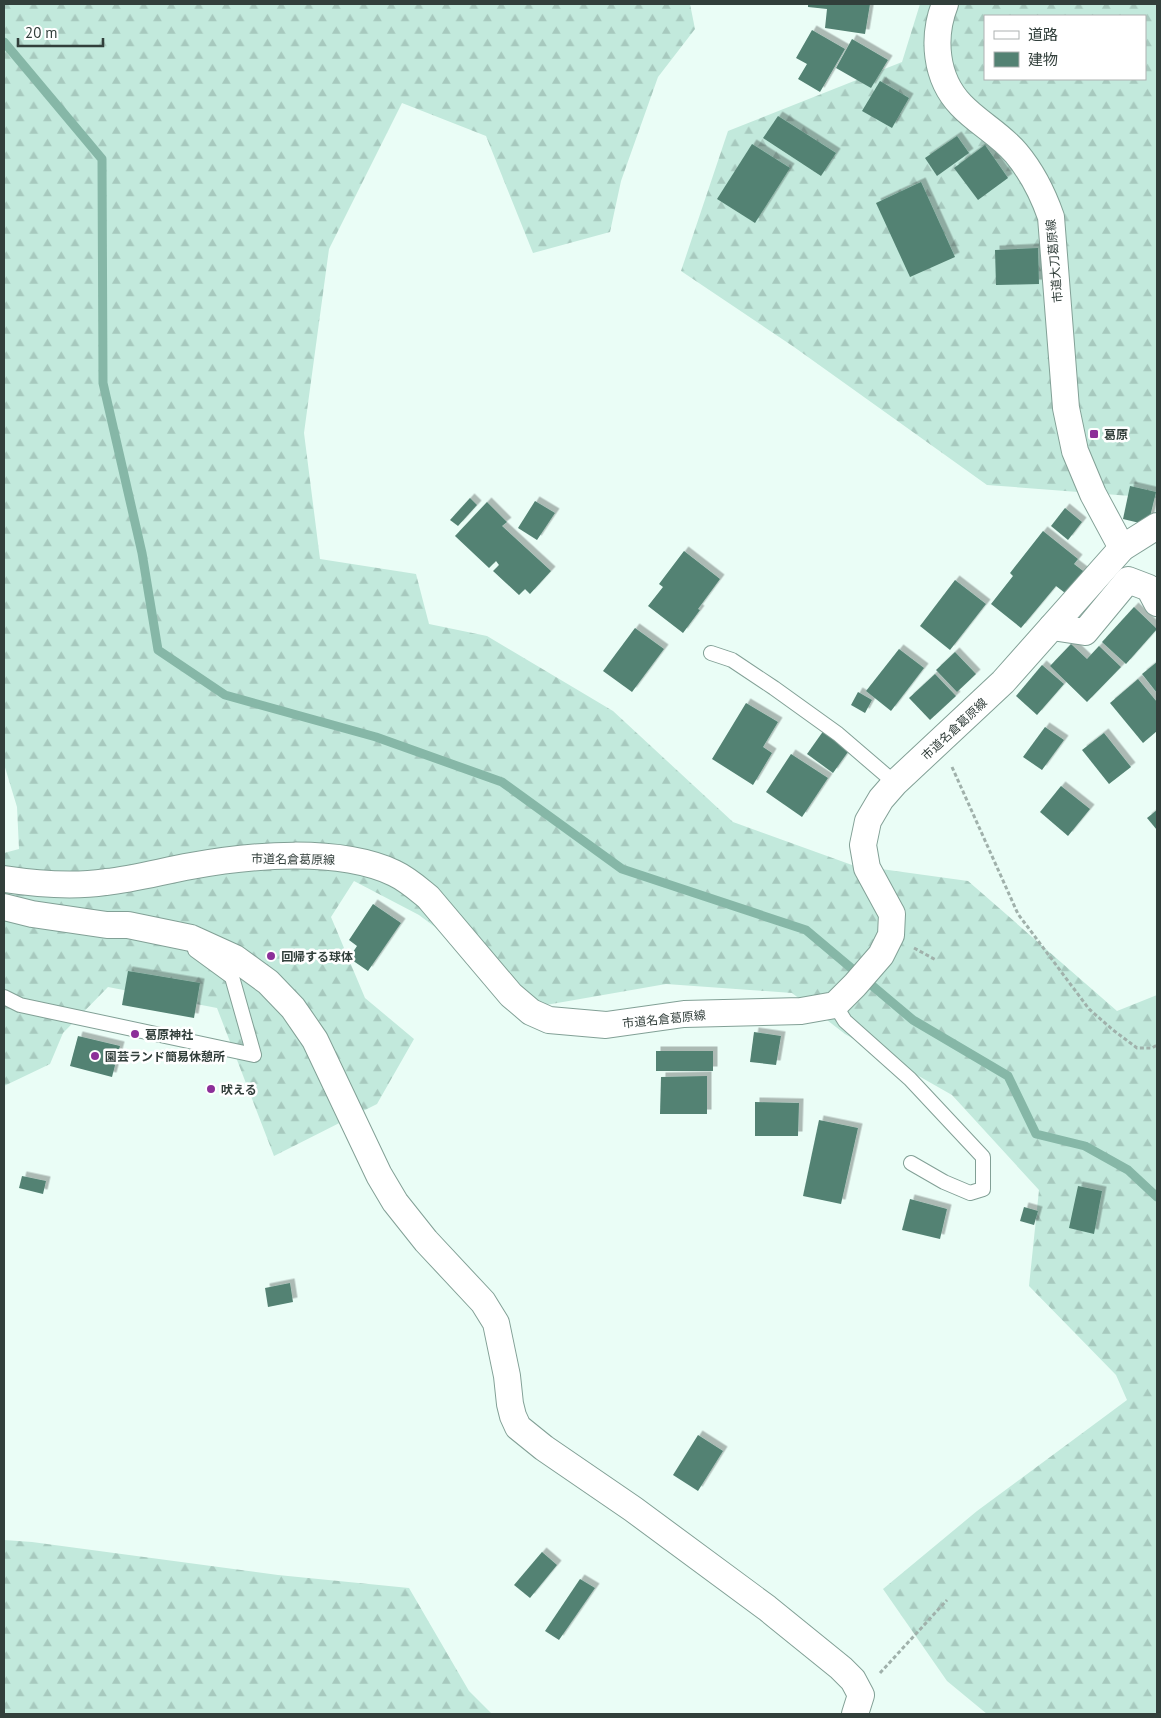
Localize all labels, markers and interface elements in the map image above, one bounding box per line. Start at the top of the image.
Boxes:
scale bar [18,15,102,47]
legend [984,15,1146,80]
text: 20 m [25,23,58,42]
text: 道路 [1028,25,1058,44]
text: 建物 [1028,50,1058,69]
street label: 市道大刀葛原線 [1043,218,1065,304]
place label: 葛原 [1104,427,1128,442]
marker: 葛原 [1088,428,1100,440]
street label: 市道名倉葛原線 [918,695,990,763]
street label: 市道名倉葛原線 [251,851,335,867]
place label: 回帰する球体 [281,949,353,964]
marker: 回帰する球体 [265,950,277,962]
street label: 市道名倉葛原線 [621,1007,707,1031]
place label: 葛原神社 [145,1027,193,1042]
marker: 葛原神社 [129,1028,141,1040]
place label: 園芸ランド簡易休憩所 [105,1049,225,1064]
marker: 園芸ランド簡易休憩所 [89,1050,101,1062]
place label: 吠える [221,1082,257,1097]
marker: 吠える [205,1083,217,1095]

